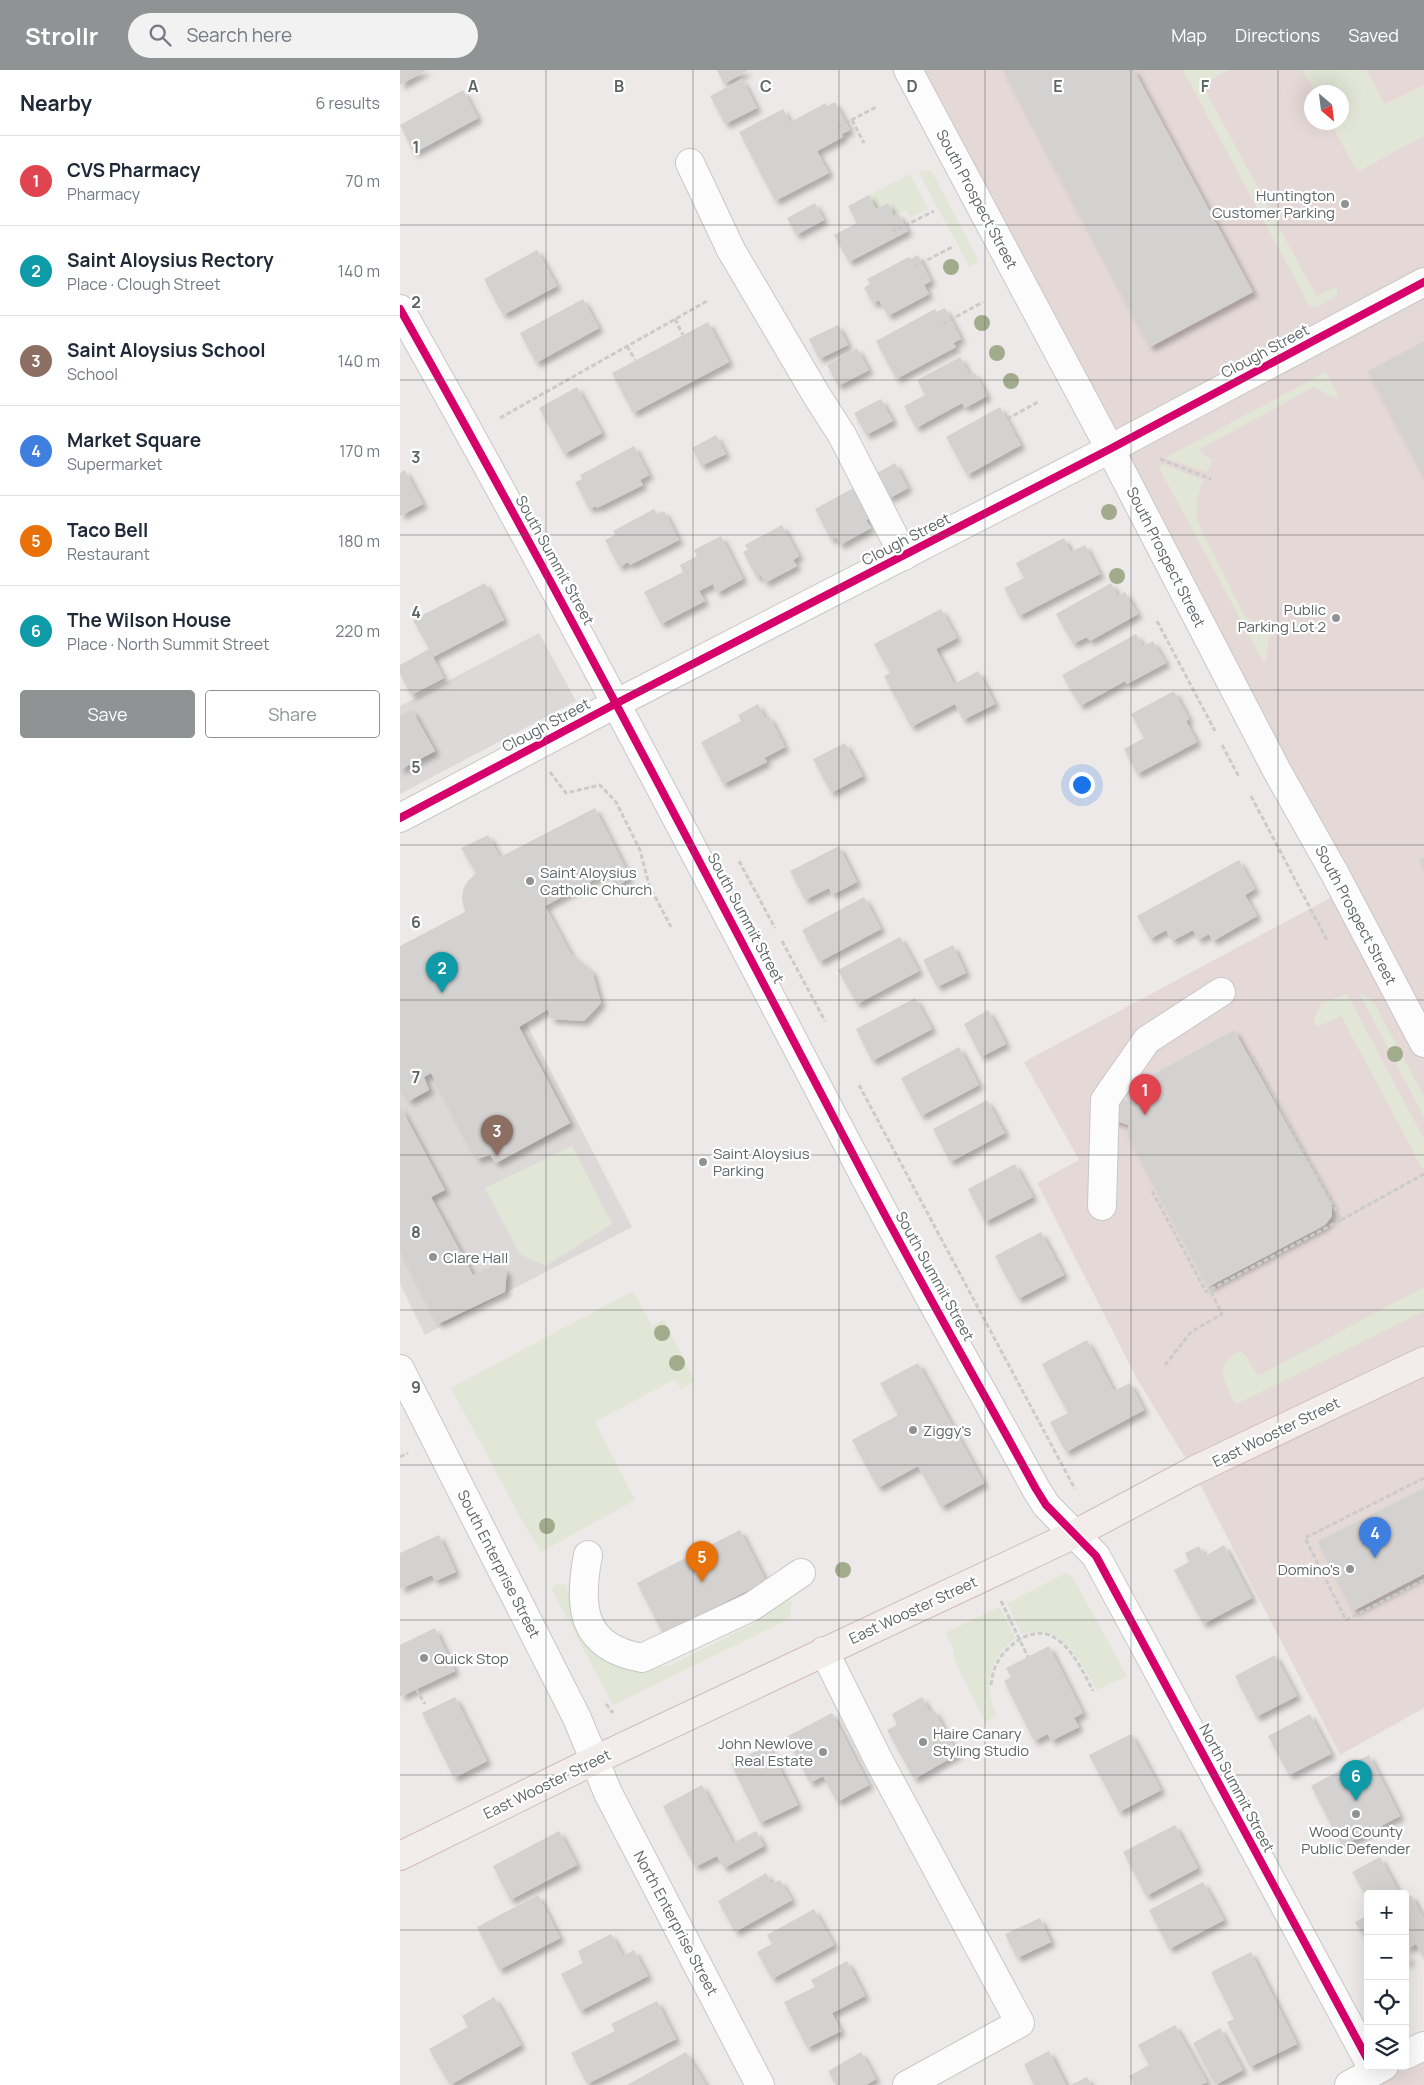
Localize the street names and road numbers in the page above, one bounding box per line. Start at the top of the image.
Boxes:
street label: South Prospect Street [931,126,1023,272]
street label: Clough Street [1217,319,1313,383]
street label: South Prospect Street [1121,483,1211,631]
street label: South Summit Street [511,491,599,629]
street label: Clough Street [858,508,954,570]
street label: Clough Street [498,693,594,757]
street label: South Prospect Street [1310,842,1402,988]
street label: South Summit Street [703,849,789,987]
street label: South Summit Street [891,1207,979,1345]
street label: East Wooster Street [1209,1392,1343,1472]
street label: South Enterprise Street [452,1486,546,1642]
street label: East Wooster Street [845,1571,981,1649]
street label: North Summit Street [1194,1720,1280,1856]
street label: East Wooster Street [480,1744,614,1824]
street label: North Enterprise Street [629,1847,723,1999]

